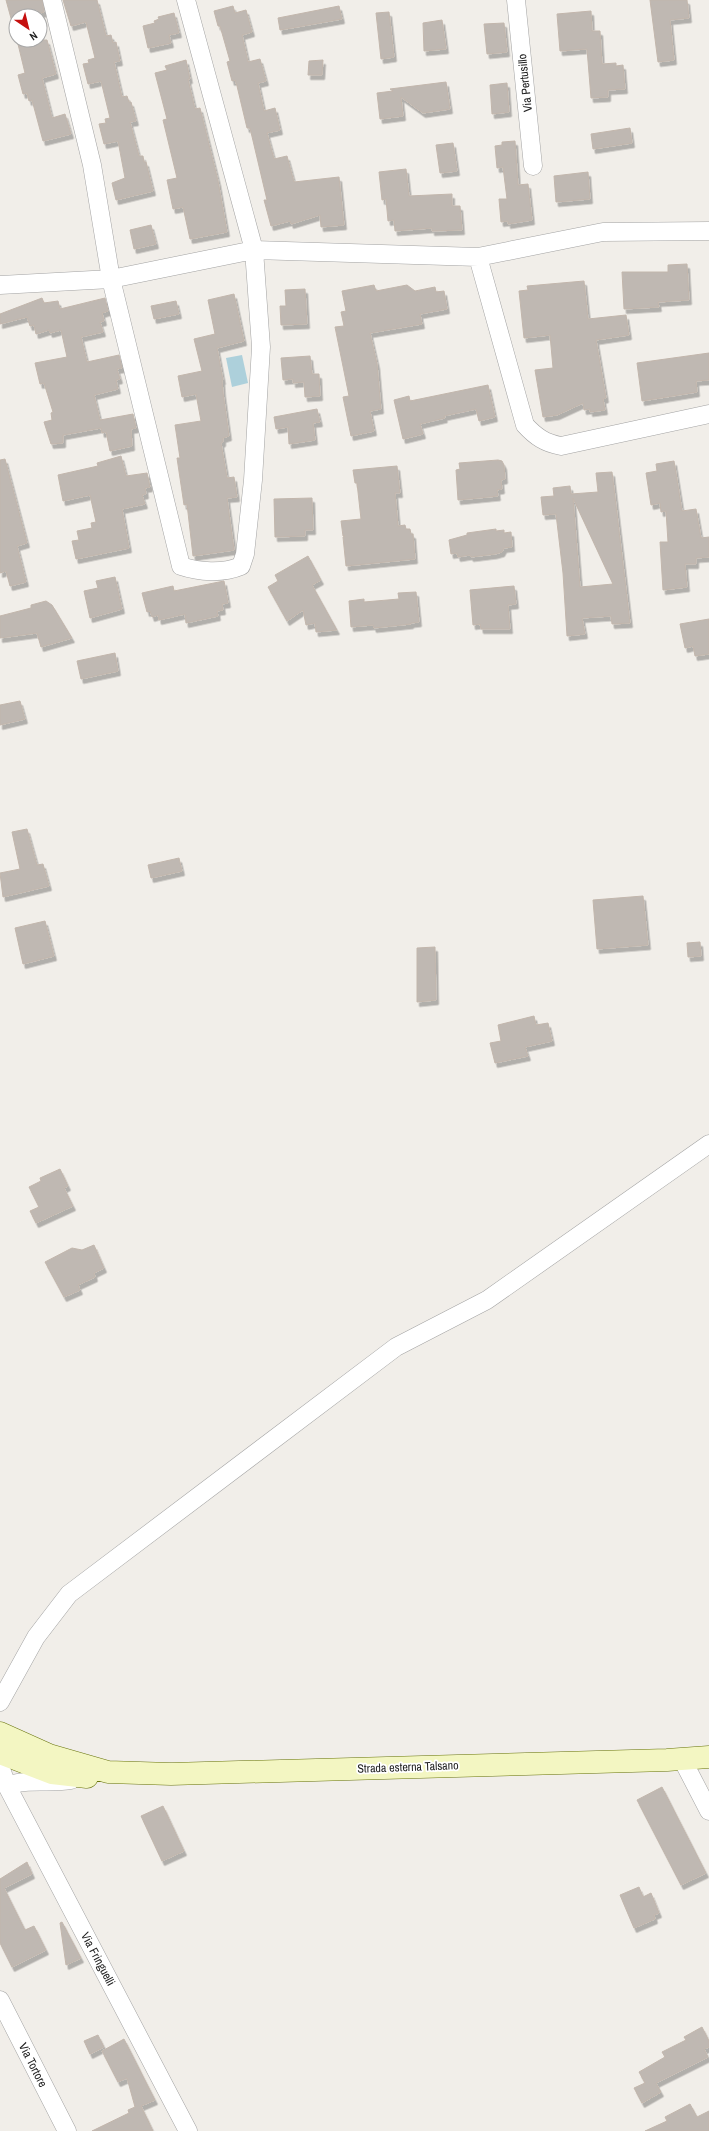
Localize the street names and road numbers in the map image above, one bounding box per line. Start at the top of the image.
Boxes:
street label: Via Pertusillo [514,53,536,113]
street label: Strada esterna Talsano [357,1757,459,1777]
street label: Via Fringuelli [77,1929,119,1989]
street label: Via Tortore [15,2040,51,2090]

